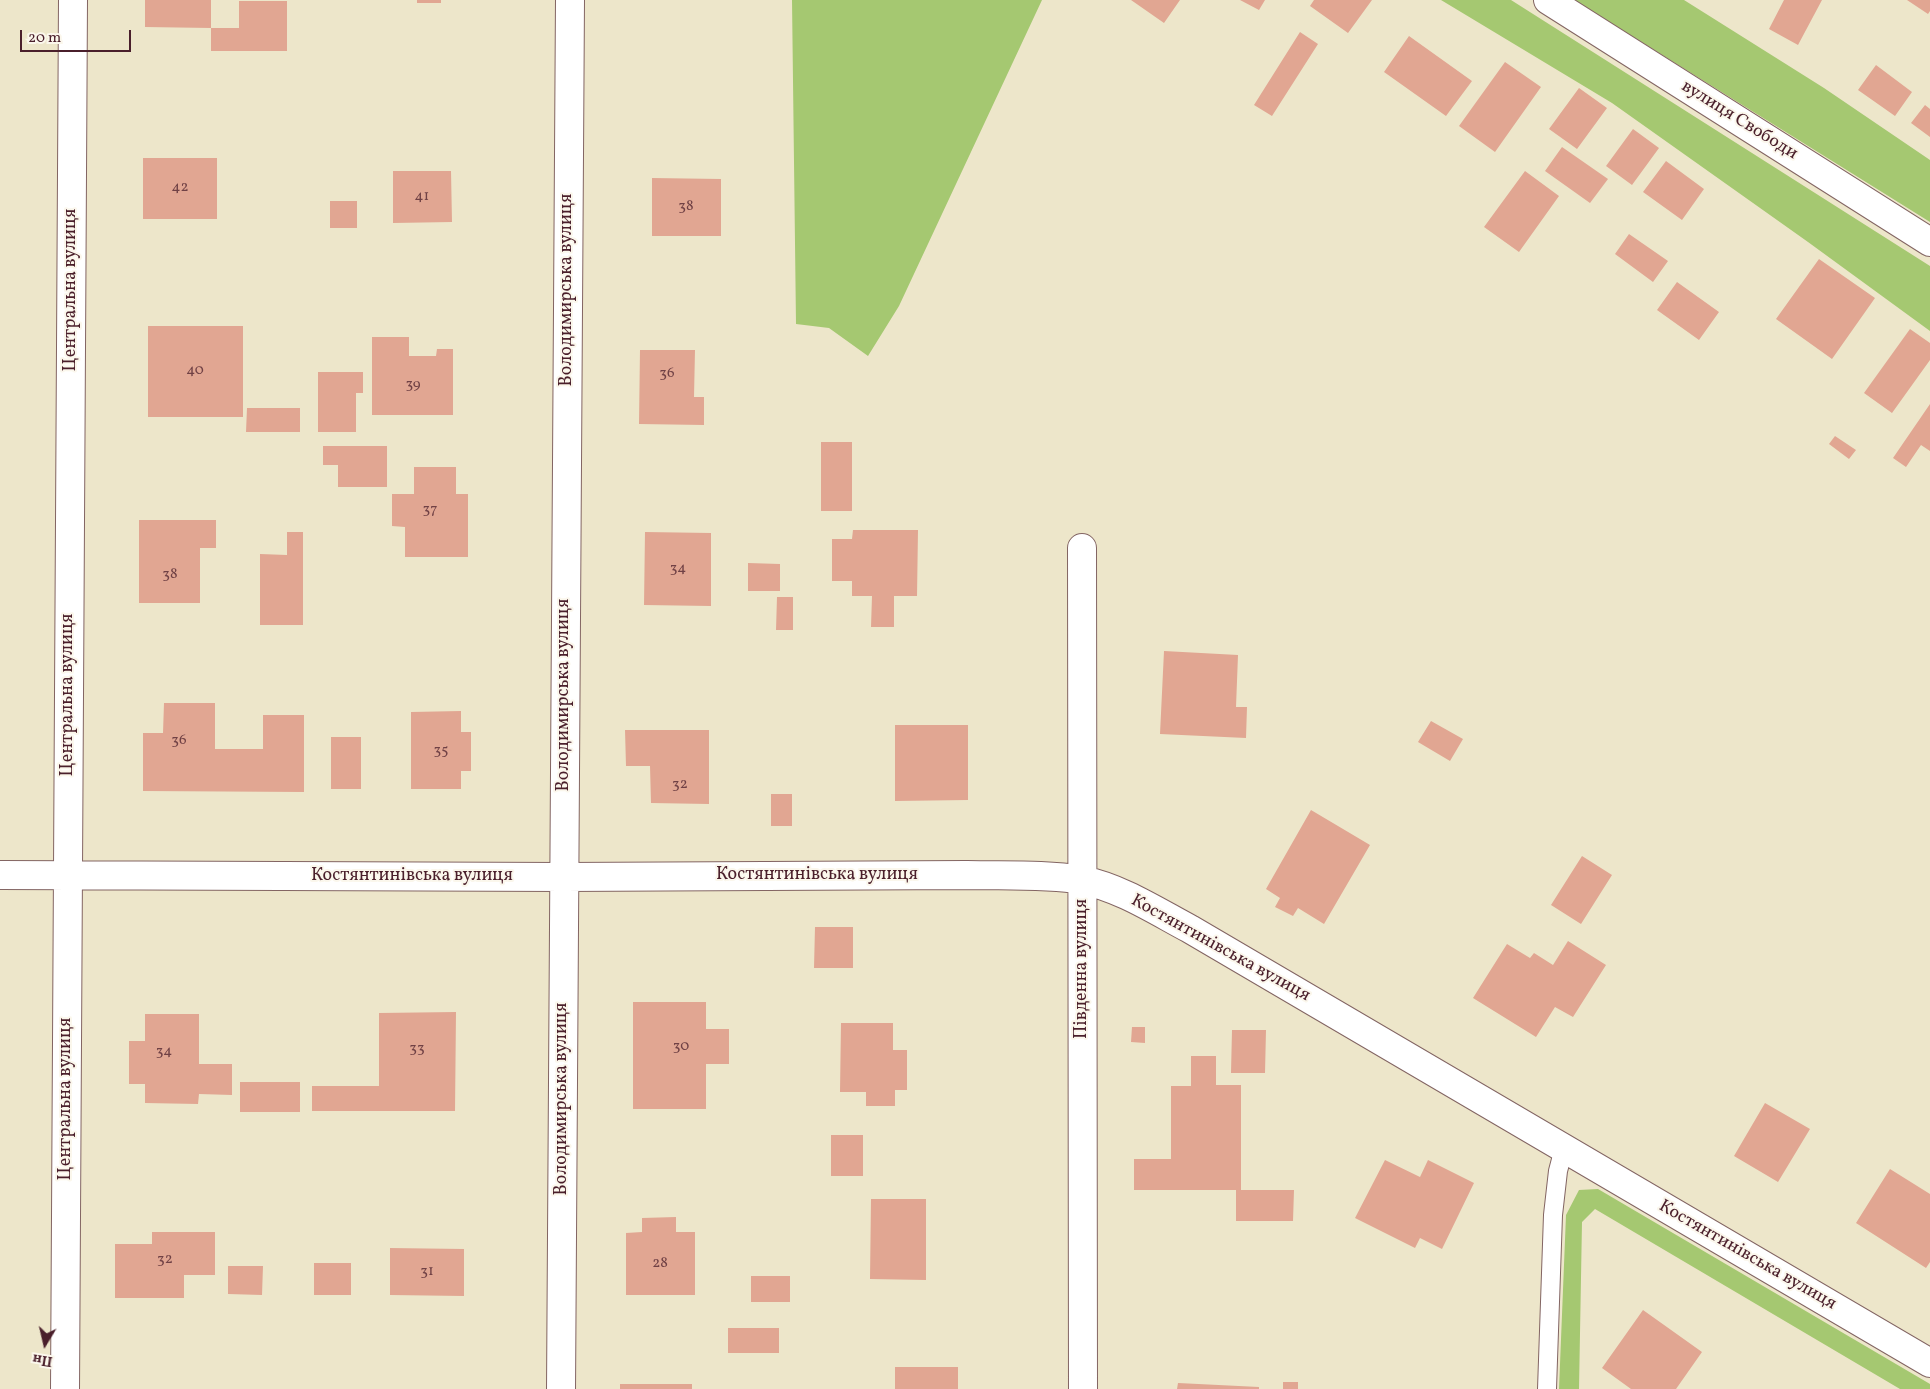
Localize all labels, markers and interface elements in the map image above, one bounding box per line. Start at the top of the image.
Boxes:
scale bar [22,20,134,52]
text: 20 m [28,28,61,49]
street label: вулиця Свободи [1677,77,1801,165]
house number: 42 [171,179,189,197]
house number: 41 [415,188,429,206]
street label: Володимирська вулиця [557,194,579,386]
house number: 38 [678,198,694,216]
street label: Центральна вулиця [61,209,83,371]
house number: 40 [186,362,204,380]
house number: 36 [659,365,675,383]
house number: 39 [405,376,421,394]
house number: 37 [423,501,437,519]
house number: 34 [670,560,686,578]
house number: 38 [162,566,178,584]
street label: Володимирська вулиця [554,599,576,791]
street label: Центральна вулиця [58,614,80,776]
house number: 36 [171,732,187,750]
house number: 35 [434,742,448,760]
house number: 32 [672,776,688,794]
street label: Костянтинівська вулиця [716,865,918,887]
street label: Костянтинівська вулиця [311,866,513,888]
street label: Костянтинівська вулиця [1127,891,1313,1007]
street label: Південна вулиця [1072,899,1094,1039]
street label: Володимирська вулиця [552,1003,574,1195]
street label: Центральна вулиця [56,1018,78,1180]
house number: 30 [673,1038,689,1056]
house number: 33 [409,1040,425,1058]
house number: 34 [156,1043,172,1061]
street label: Костянтинівська вулиця [1654,1196,1840,1316]
house number: 32 [157,1251,173,1269]
house number: 28 [652,1255,668,1273]
house number: 31 [420,1263,434,1281]
north arrow [20,1319,70,1369]
text: Пн [31,1348,54,1370]

